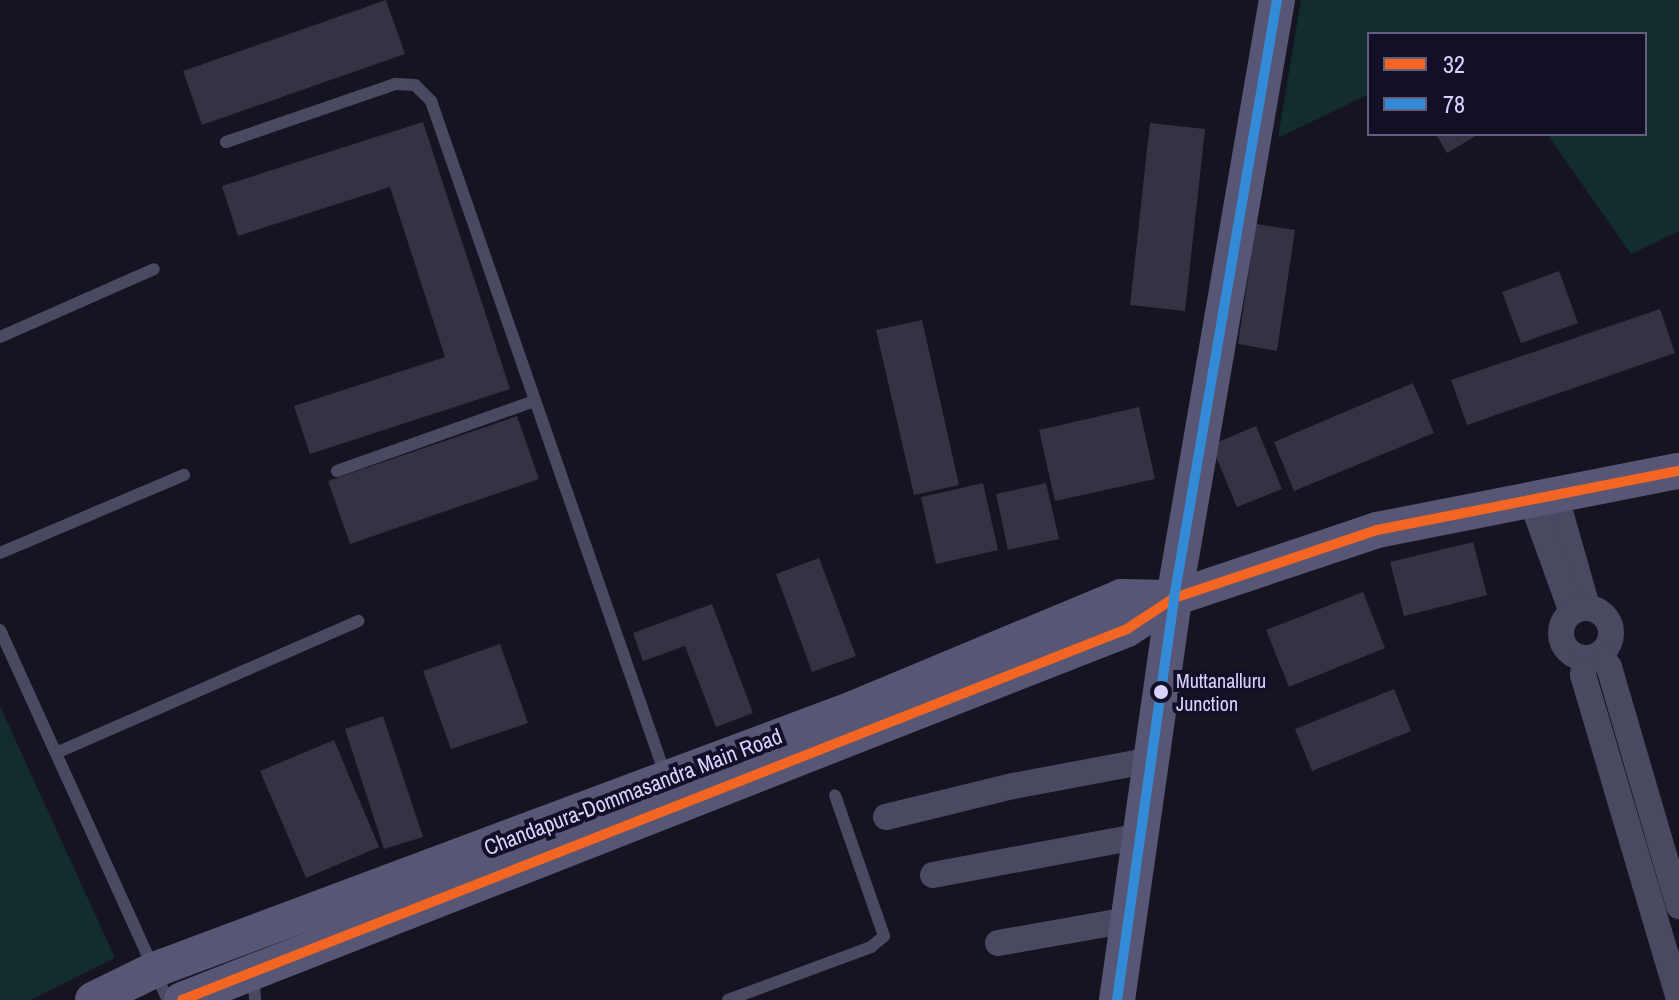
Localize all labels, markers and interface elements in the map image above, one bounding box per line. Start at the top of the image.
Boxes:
legend [1367,32,1647,136]
text: 32 [1443,48,1465,80]
text: 78 [1443,88,1465,120]
place label: Muttanalluru Junction [1176,668,1266,715]
marker: Muttanalluru Junction [1153,684,1169,700]
street label: Chandapura-Dommasandra Main Road [480,723,786,861]

